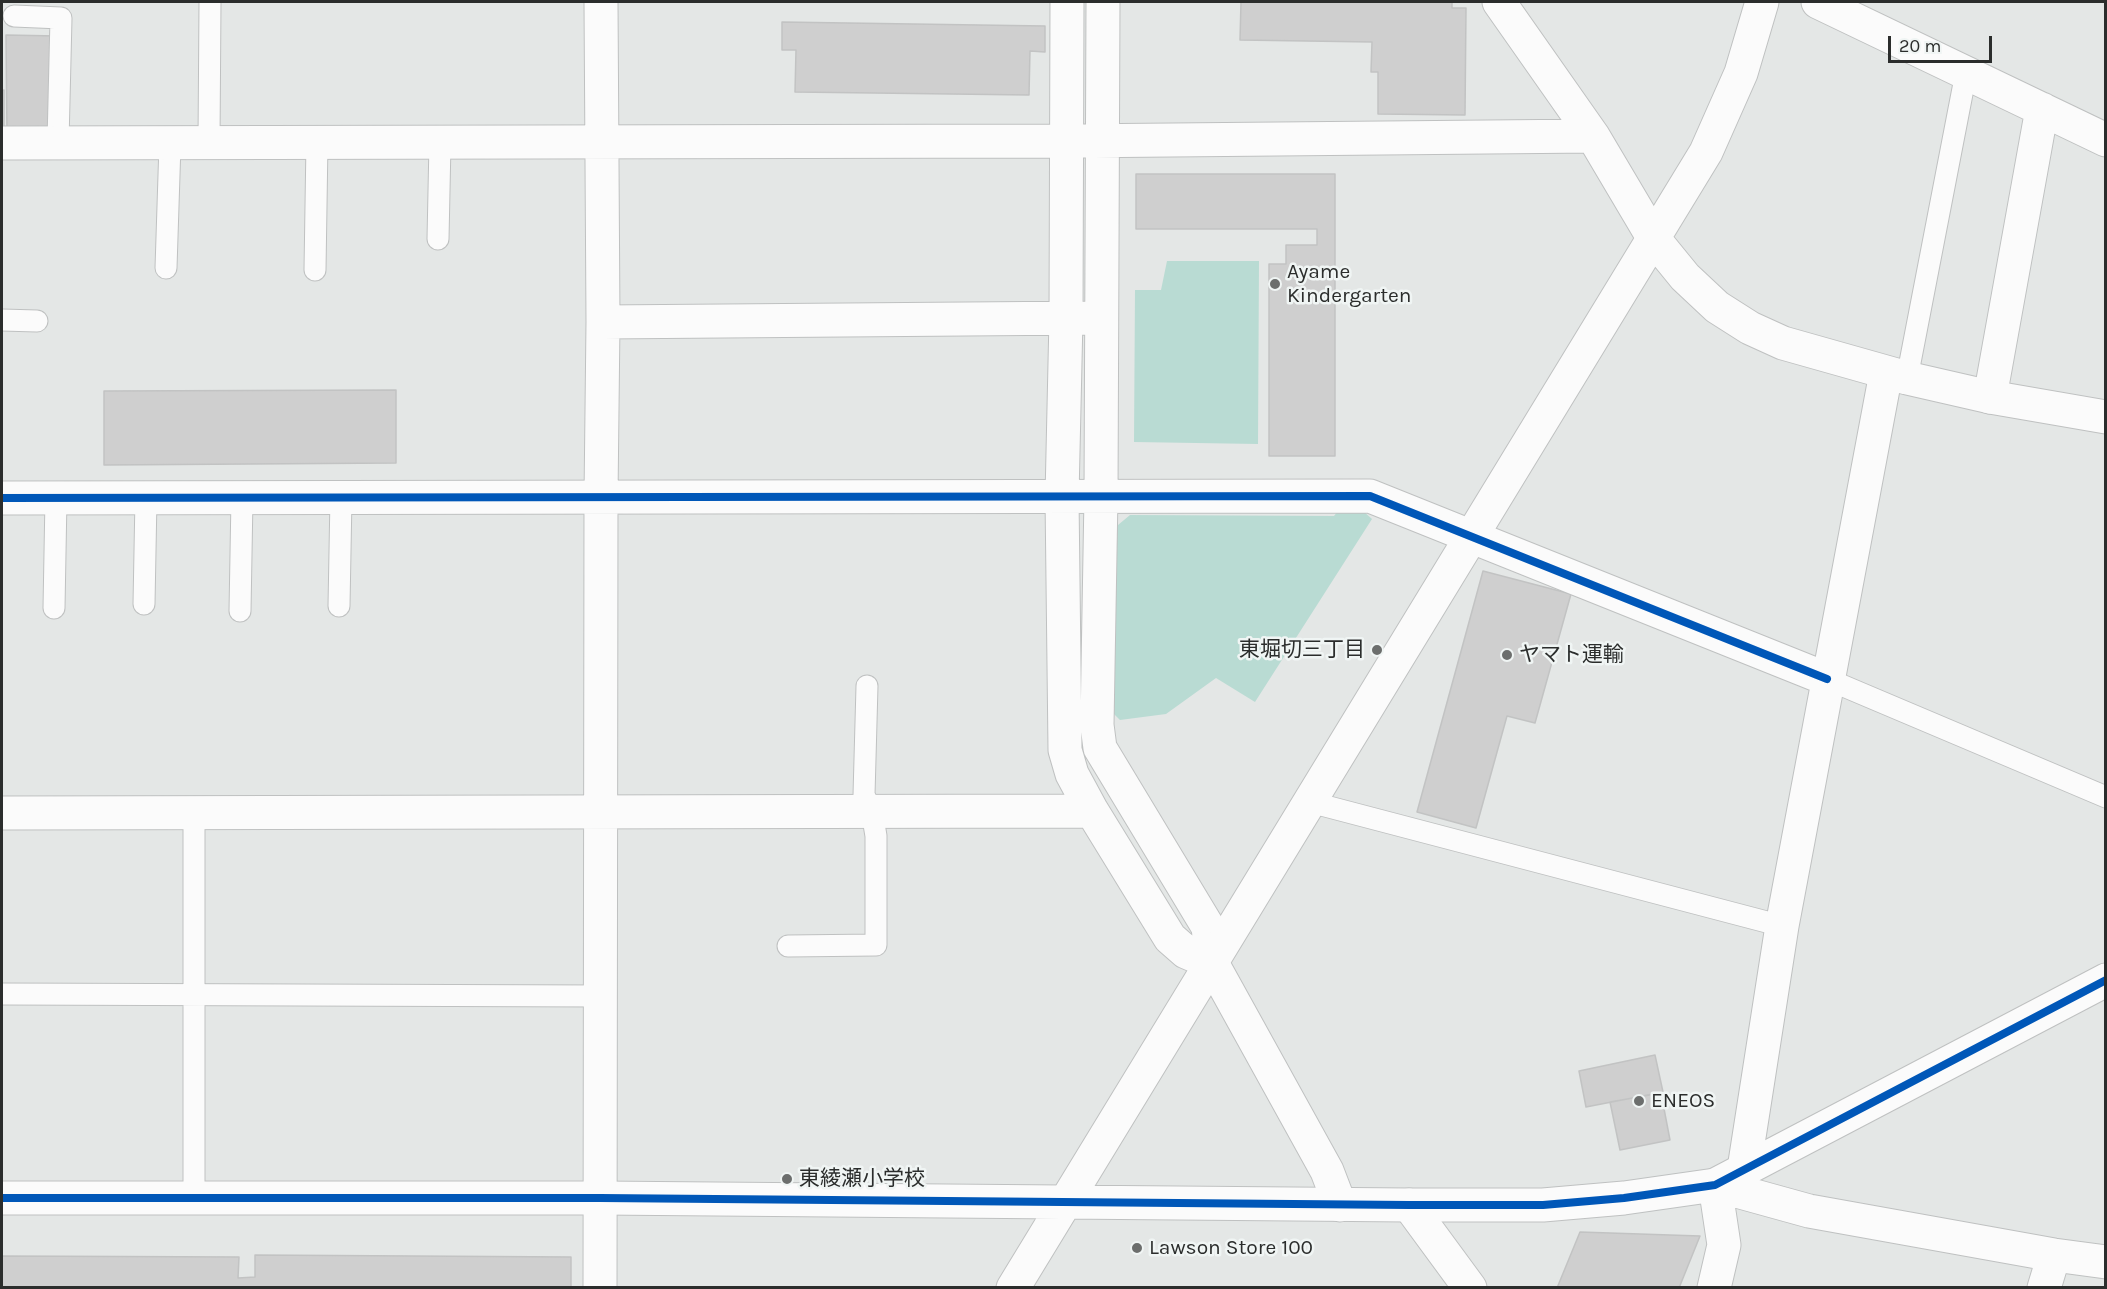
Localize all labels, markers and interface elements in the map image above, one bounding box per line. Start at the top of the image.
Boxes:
scale bar [1891,24,1994,62]
text: 20 m [1899,35,1941,57]
place label: Ayame Kindergarten [1287,259,1412,309]
marker: Ayame Kindergarten [1268,277,1282,291]
place label: 東堀切三丁目 [1239,637,1365,663]
place label: ヤマト運輸 [1519,642,1624,668]
marker: 東堀切三丁目 [1370,643,1384,657]
marker: ヤマト運輸 [1500,648,1514,662]
place label: ENEOS [1651,1088,1715,1114]
marker: ENEOS [1632,1094,1646,1108]
place label: 東綾瀬小学校 [799,1166,925,1192]
marker: 東綾瀬小学校 [780,1172,794,1186]
place label: Lawson Store 100 [1149,1235,1313,1261]
marker: Lawson Store 100 [1130,1241,1144,1255]

